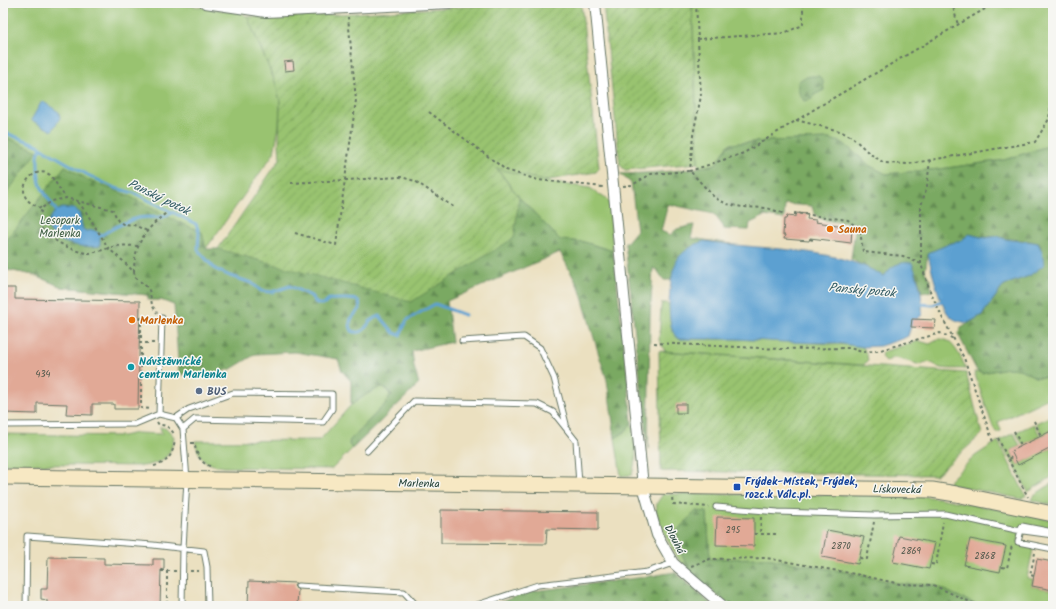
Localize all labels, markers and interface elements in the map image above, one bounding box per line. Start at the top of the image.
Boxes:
water label: Panský potok [125,174,195,222]
park label: Lesopark Marlenka [39,212,81,243]
place label: Sauna [838,221,867,239]
marker: Sauna [825,224,835,234]
water label: Panský potok [828,278,898,303]
place label: Marlenka [140,312,184,330]
marker: Marlenka [127,315,137,325]
place label: Návštěvnícké centrum Marlenka [139,353,227,384]
marker: Návštěvnícké centrum Marlenka [126,362,136,372]
house number: 434 [35,367,51,382]
place label: BUS [207,383,227,401]
marker: BUS [194,386,204,396]
place label: Frýdek-Místek, Frýdek, rozc.k Válc.pl. [745,473,858,504]
street label: Marlenka [398,475,440,493]
street label: Lískovecká [873,481,923,499]
marker: Frýdek-Místek, Frýdek, rozc.k Válc.pl. [732,482,742,492]
street label: Dlouhá [659,521,690,559]
house number: 295 [726,523,741,538]
house number: 2870 [831,539,851,554]
house number: 2869 [901,544,922,559]
house number: 2868 [974,549,996,564]

